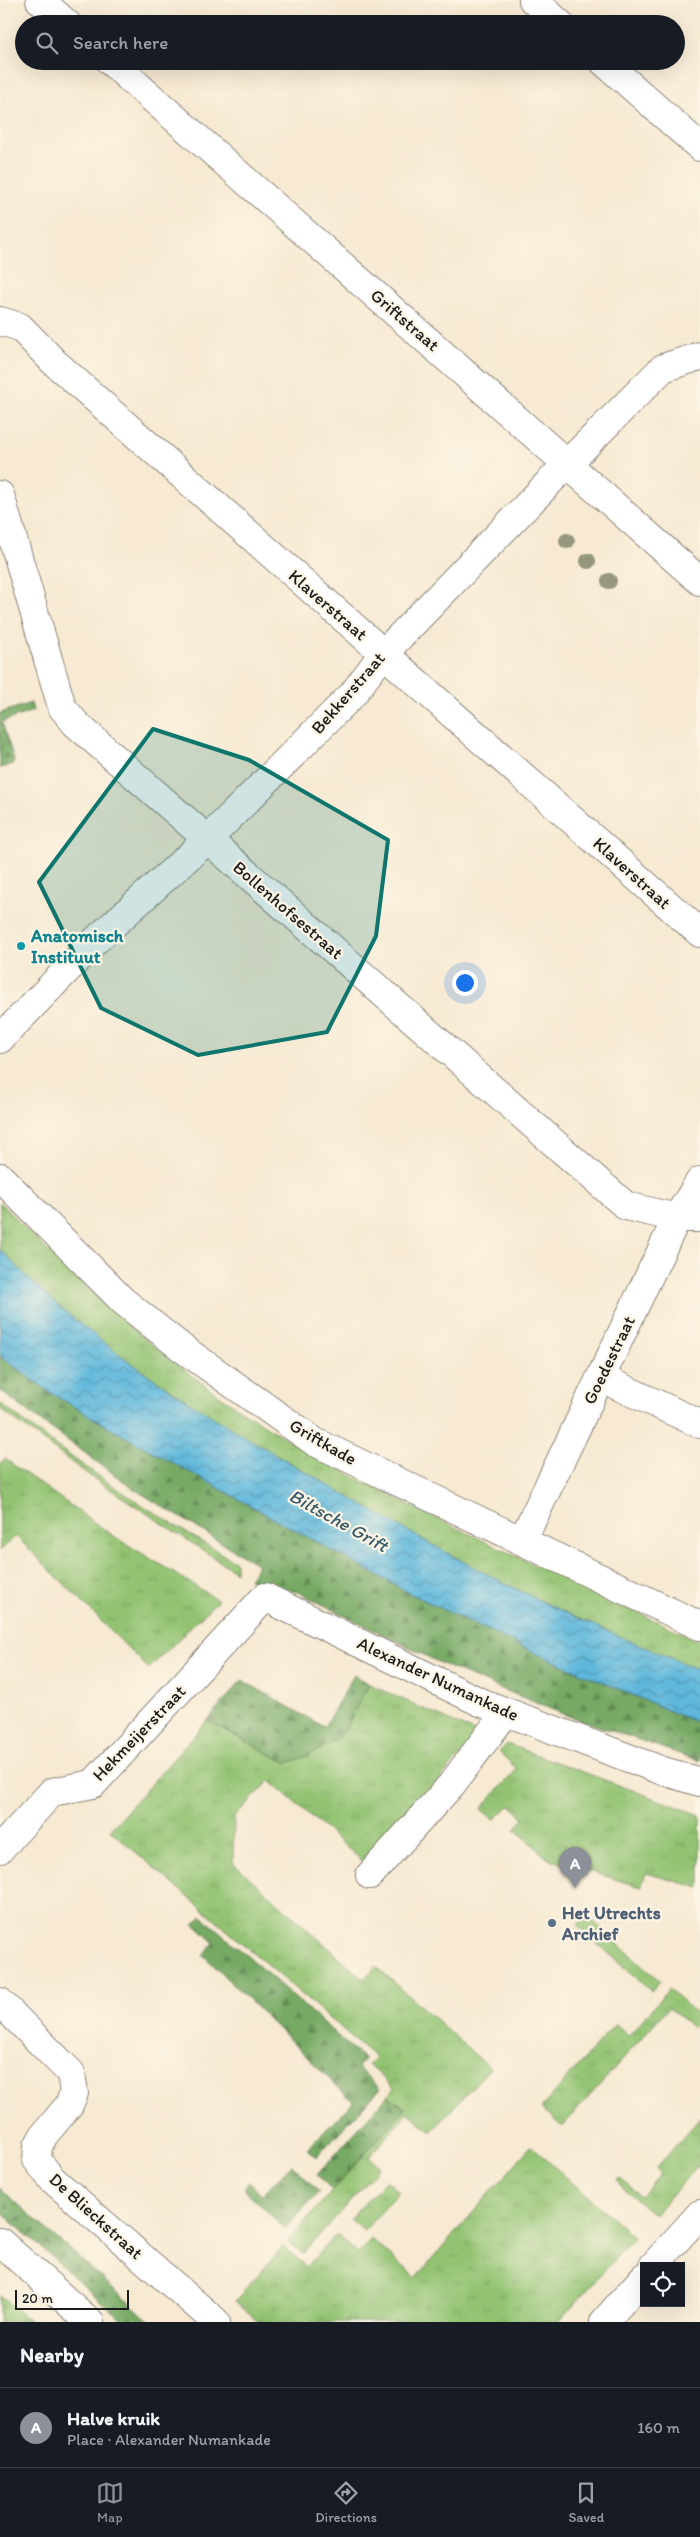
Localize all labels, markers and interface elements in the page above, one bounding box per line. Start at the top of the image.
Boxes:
search box [15,15,685,70]
icon: search [33,29,61,57]
text: Search here [73,31,168,54]
street label: Griftstraat [366,284,444,356]
street label: Klaverstraat [284,565,372,645]
street label: Bekkerstraat [306,647,390,739]
street label: Klaverstraat [588,832,676,914]
street label: Bollenhofsestraat [228,856,348,964]
place label: Anatomisch Instituut [30,925,124,968]
marker: Anatomisch Instituut [15,940,27,952]
your location [452,970,478,996]
street label: Goedestraat [578,1312,640,1408]
street label: Griftkade [285,1414,361,1470]
water label: Biltsche Grift [285,1484,393,1558]
street label: Alexander Numankade [354,1632,522,1726]
street label: Hekmeijerstraat [88,1680,191,1786]
pin: A [559,1847,591,1888]
place label: Het Utrechts Archief [561,1902,661,1945]
marker: Het Utrechts Archief [546,1917,558,1929]
street label: De Blieckstraat [45,2168,148,2264]
map controls [640,2262,685,2307]
button: locate [640,2262,685,2307]
scale bar [15,2287,129,2310]
text: 20 m [22,2290,53,2307]
text: Nearby [20,2342,84,2367]
text: Halve kruik [67,2407,160,2430]
text: A [31,2418,41,2437]
text: 160 m [637,2418,680,2437]
text: Place · Alexander Numankade [67,2430,271,2449]
tab: Map [96,2479,124,2526]
tab: Directions [315,2479,377,2526]
tab: Saved [568,2479,604,2526]

